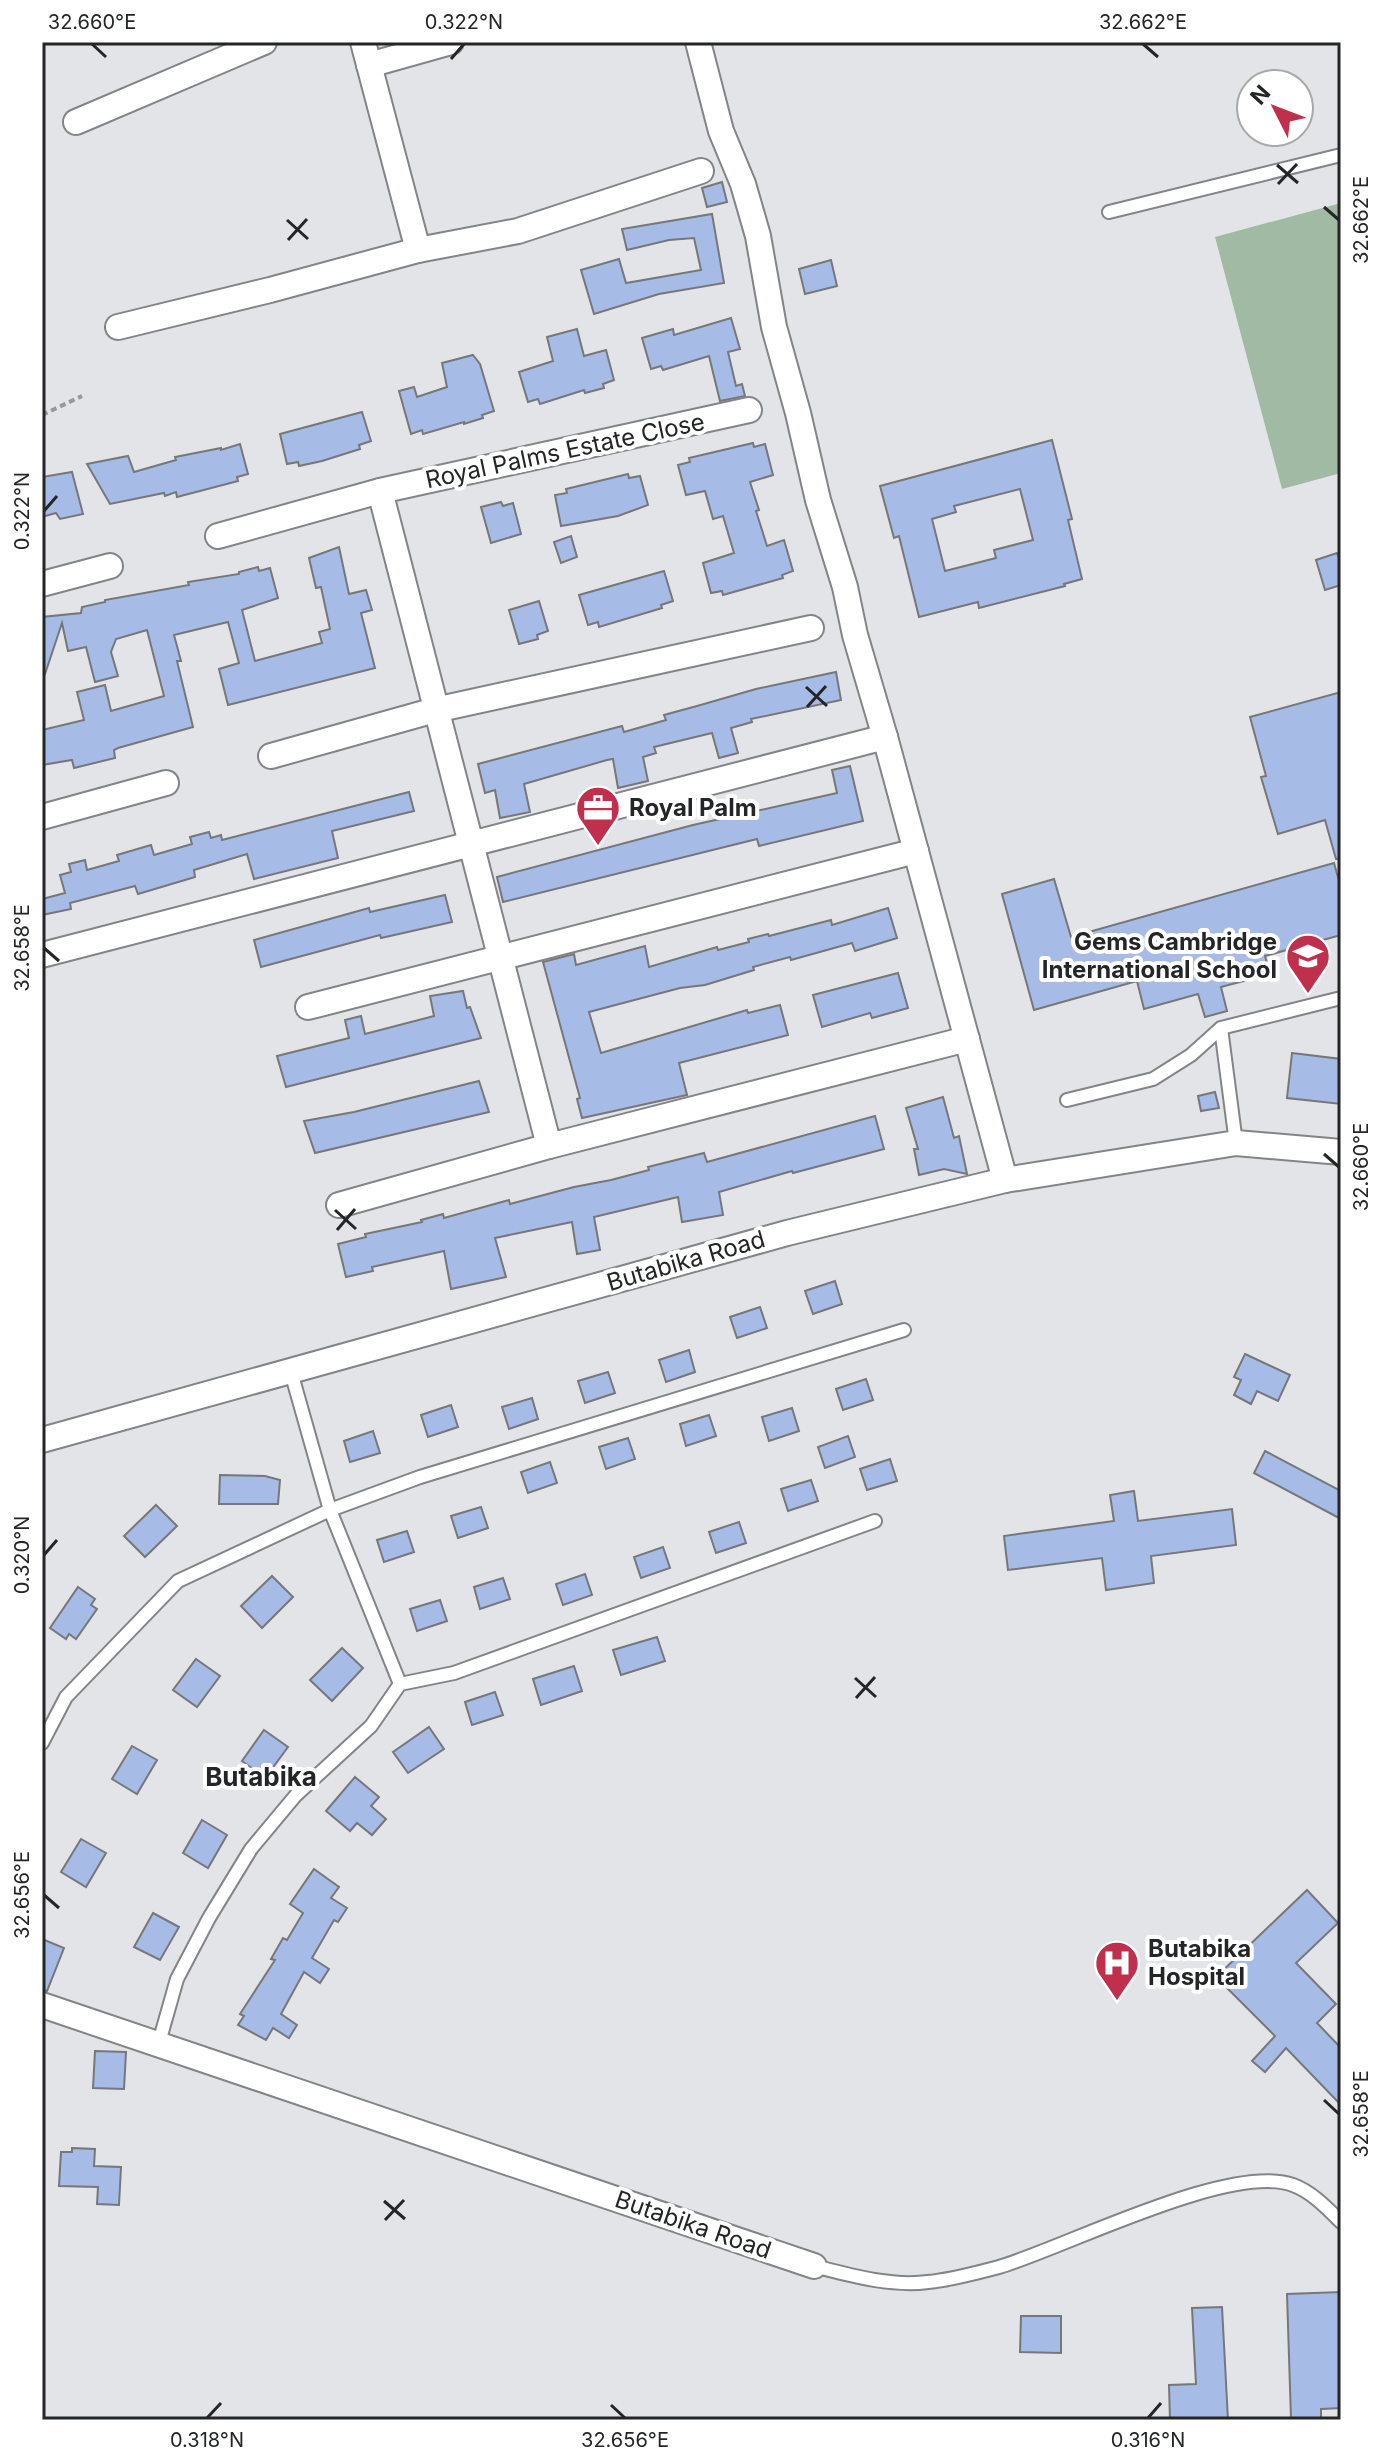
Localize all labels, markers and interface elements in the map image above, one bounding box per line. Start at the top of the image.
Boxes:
text: 32.660°E [48,10,136,34]
text: 0.322°N [425,10,503,34]
text: 32.662°E [1099,10,1187,34]
north arrow [1235,68,1315,148]
text: N [1245,80,1275,110]
text: 32.662°E [1349,176,1373,264]
street label: Royal Palms Estate Close [423,407,707,494]
text: 0.322°N [10,472,34,550]
office icon: Royal Palm [574,784,622,847]
place label: Royal Palm [629,793,757,822]
text: 32.658°E [10,904,34,992]
place label: Gems Cambridge International School [1042,927,1277,984]
school or university icon: Gems Cambridge International School [1284,932,1332,995]
text: 32.660°E [1349,1123,1373,1211]
street label: Butabika Road [603,1224,768,1297]
text: 0.320°N [10,1516,34,1594]
district label: Butabika [205,1761,317,1792]
text: 32.656°E [10,1851,34,1939]
place label: Butabika Hospital [1148,1934,1251,1991]
hospital icon: Butabika Hospital [1093,1939,1141,2002]
text: 32.658°E [1349,2070,1373,2158]
street label: Butabika Road [611,2184,775,2265]
text: 0.318°N [170,2428,244,2452]
text: 32.656°E [581,2428,669,2452]
text: 0.316°N [1111,2428,1185,2452]

